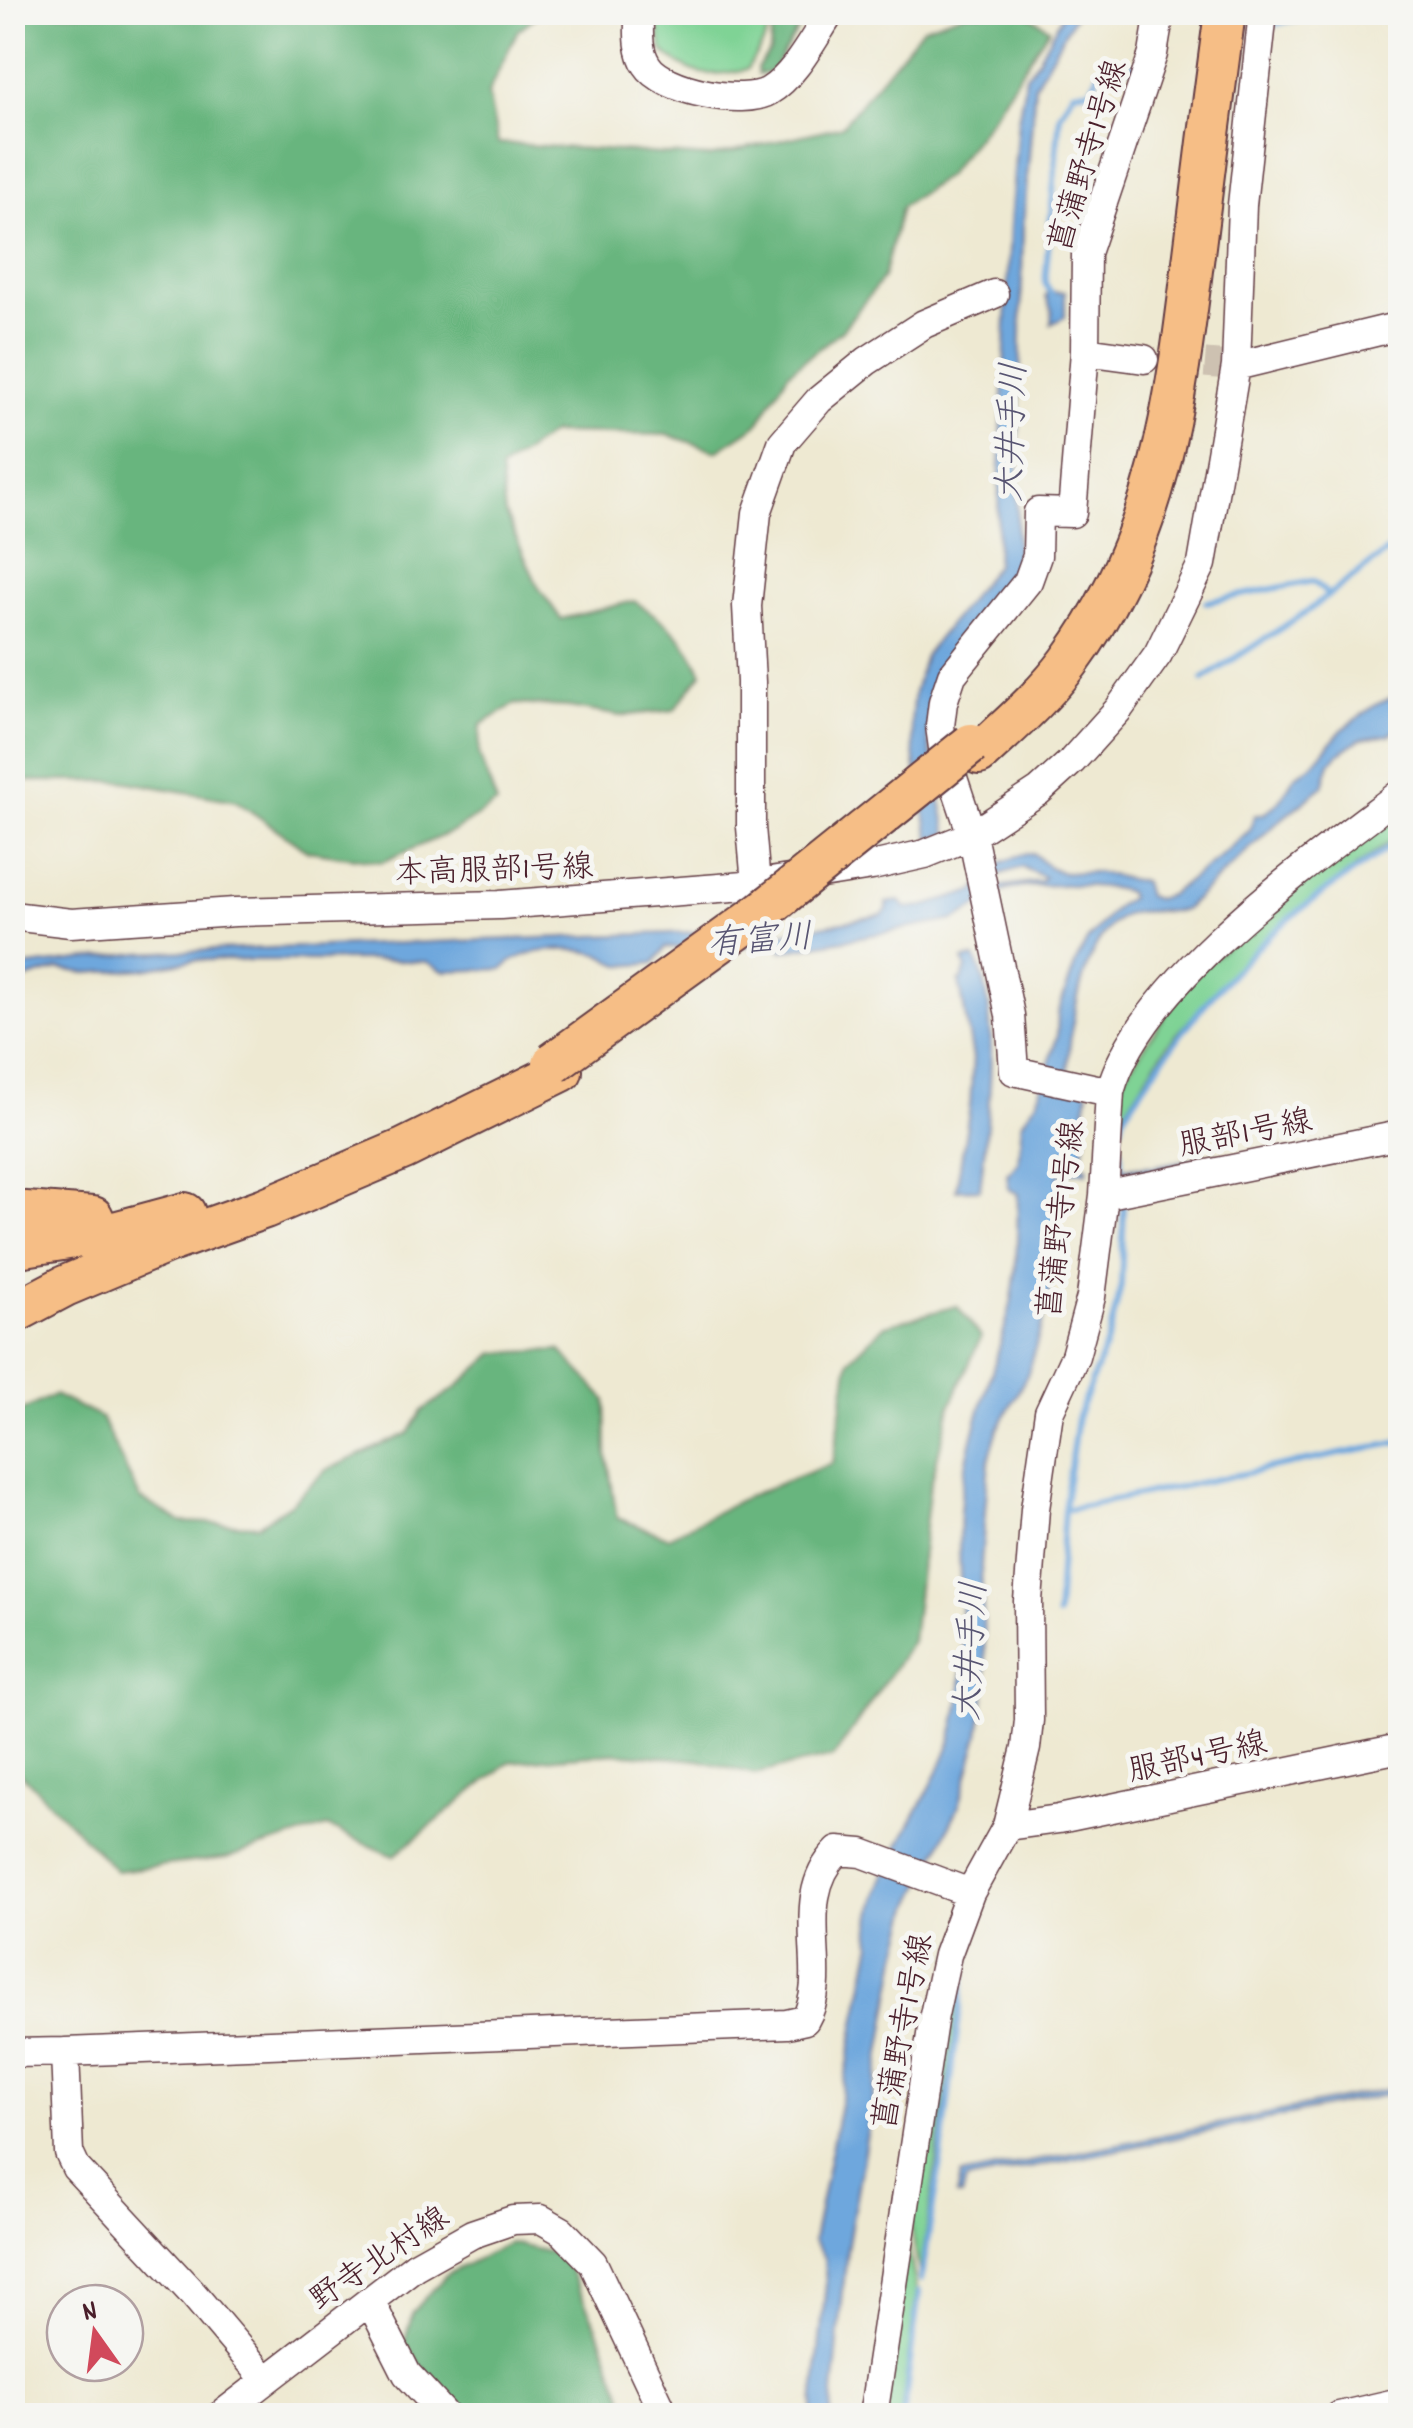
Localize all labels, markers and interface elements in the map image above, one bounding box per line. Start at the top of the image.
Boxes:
street label: 菖蒲野寺1号線 [1040,55,1142,258]
water label: 大井手川 [988,361,1042,503]
street label: 本高服部1号線 [394,847,594,899]
water label: 有富川 [706,914,814,972]
street label: 服部1号線 [1175,1100,1317,1171]
street label: 菖蒲野寺1号線 [1029,1118,1099,1321]
water label: 大井手川 [945,1580,1003,1722]
street label: 服部4号線 [1124,1723,1272,1797]
street label: 菖蒲野寺1号線 [864,1930,947,2134]
street label: 野寺北村線 [302,2197,460,2325]
north arrow [45,2283,145,2383]
text: N [79,2293,102,2335]

